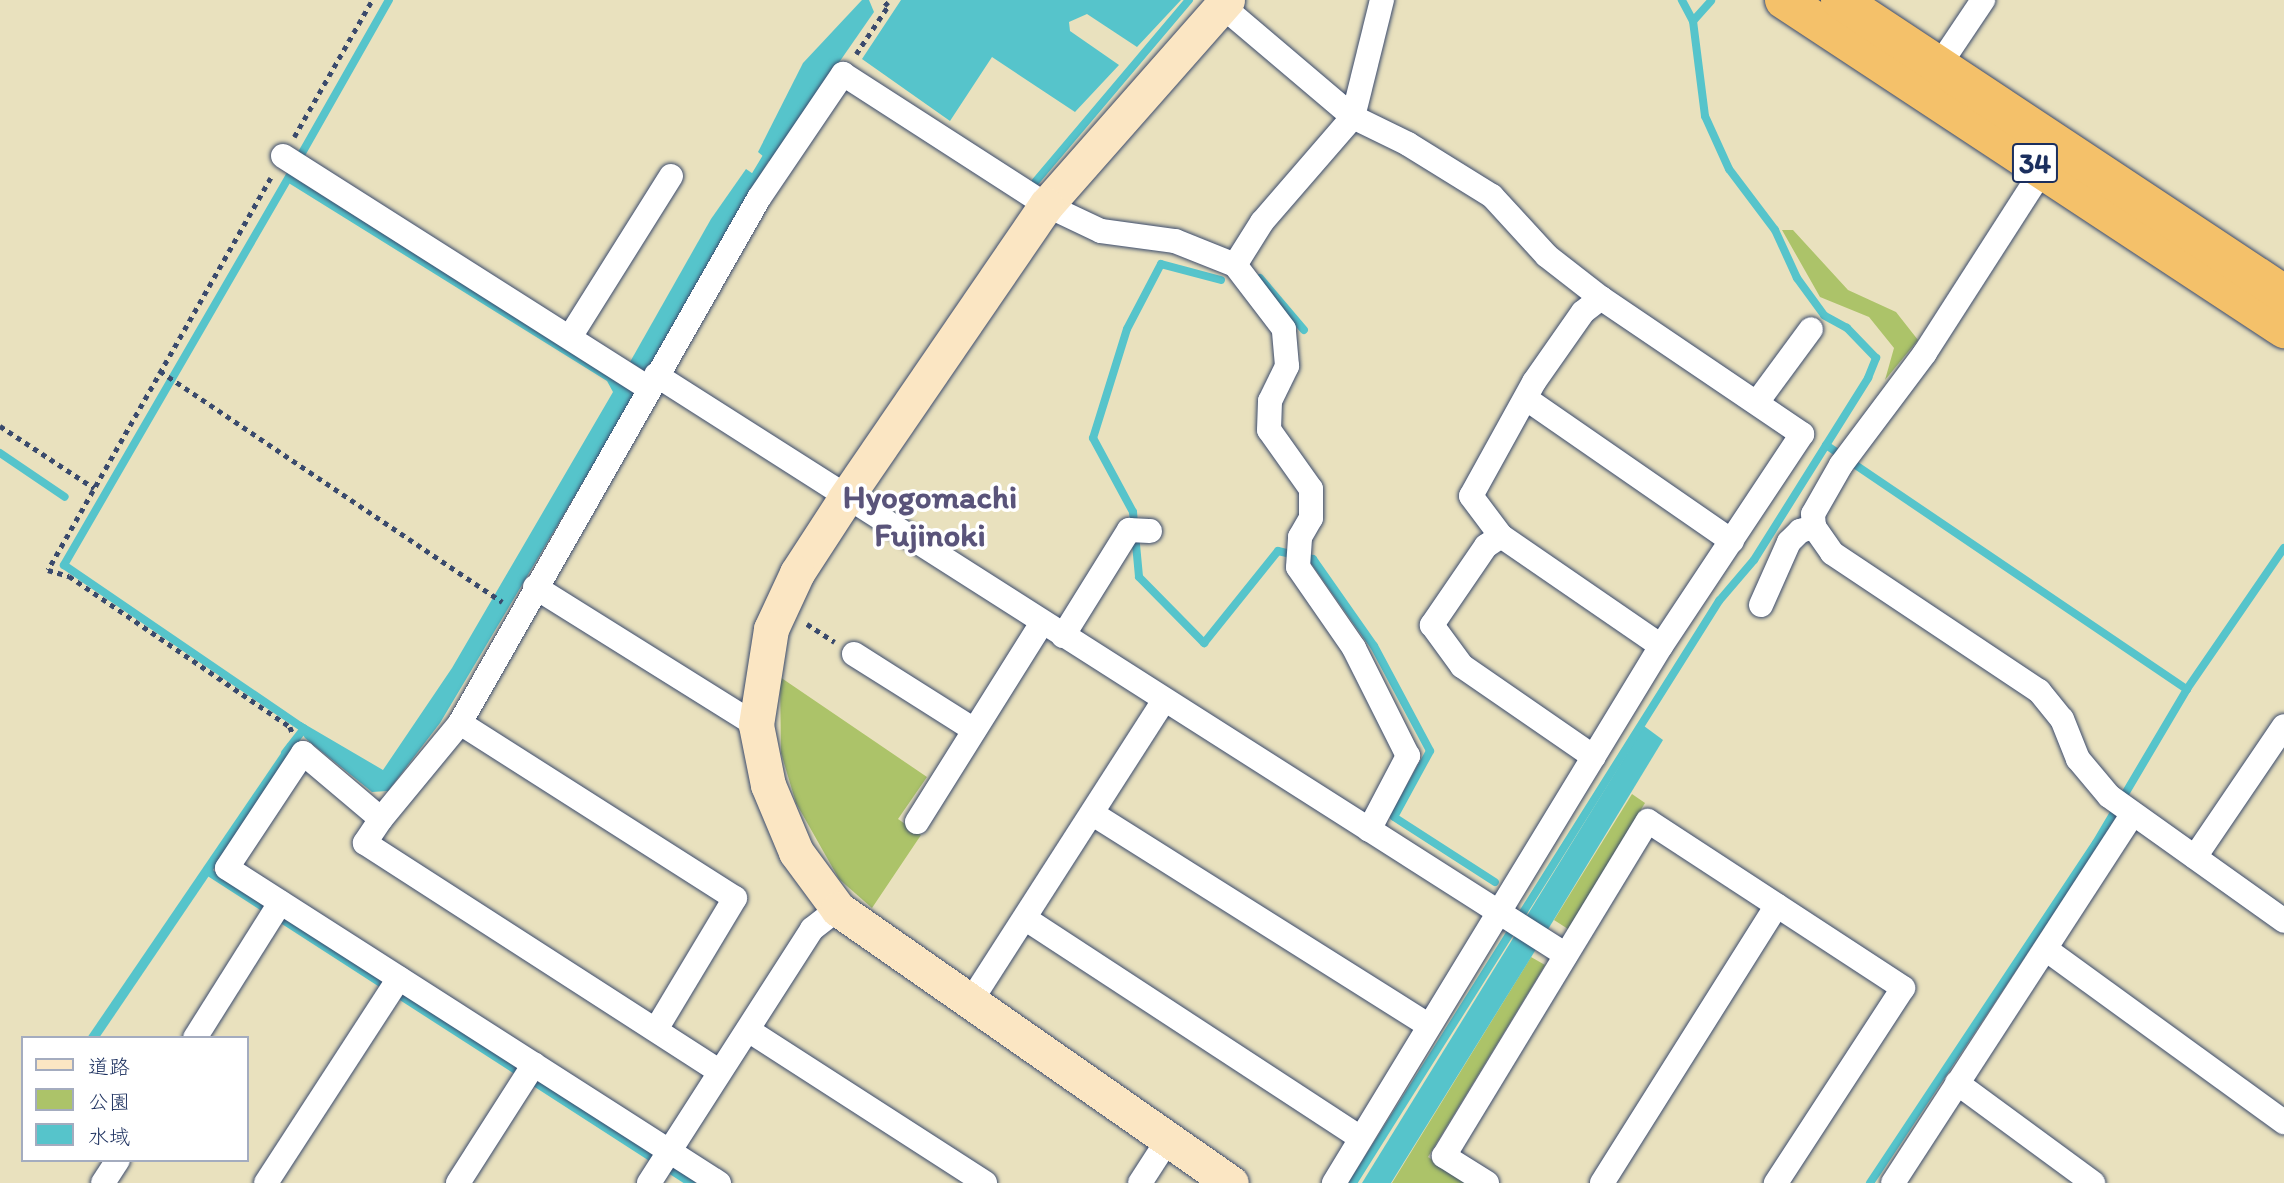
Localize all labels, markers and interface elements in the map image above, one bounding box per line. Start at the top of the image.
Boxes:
road number: 34 [2010,138,2060,188]
district label: Hyogomachi Fujinoki [843,477,1017,555]
legend [21,1036,248,1162]
text: 道路 [88,1054,130,1079]
text: 公園 [88,1089,130,1114]
text: 水域 [88,1124,130,1149]

